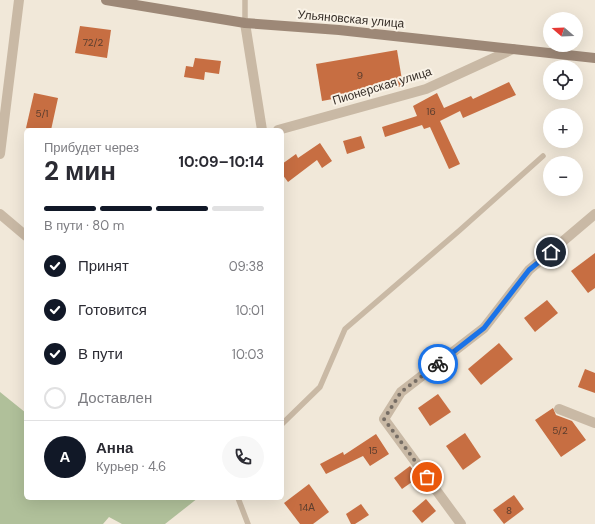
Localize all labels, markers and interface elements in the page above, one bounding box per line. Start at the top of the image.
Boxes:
street label: Ульяновская улица [297,6,405,32]
north arrow [543,12,583,52]
map controls [543,12,583,196]
house number: 72/2 [83,36,103,49]
button: locate [543,60,583,100]
street label: Пионерская улица [330,63,434,109]
house number: 9 [357,69,363,82]
house number: 16 [426,105,436,118]
house number: 5/1 [36,107,48,120]
button: + [543,108,583,148]
text: Прибудет через [44,139,139,156]
text: 10:09–10:14 [179,152,264,172]
text: 2 мин [44,154,116,188]
button: − [543,156,583,196]
text: В пути · 80 m [44,217,124,234]
pin [534,235,568,269]
icon: home [540,241,562,263]
icon: check [44,255,66,277]
text: Принят [78,256,129,276]
text: 09:38 [229,258,264,275]
icon: check [44,299,66,321]
text: Готовится [78,300,147,320]
text: 10:01 [235,302,264,319]
icon: check [44,343,66,365]
text: В пути [78,344,123,364]
courier [418,344,458,384]
text: 10:03 [232,346,264,363]
icon: bike [427,353,449,375]
text: Доставлен [78,388,152,408]
house number: 5/2 [552,424,568,437]
button: phone [222,436,264,478]
text: Анна [96,438,133,458]
house number: 15 [368,444,378,457]
text: А [60,447,70,467]
text: Курьер · 4.6 [96,458,166,475]
pin [410,460,444,494]
icon: bag [416,466,438,488]
house number: 14А [299,501,315,514]
house number: 8 [506,504,512,517]

